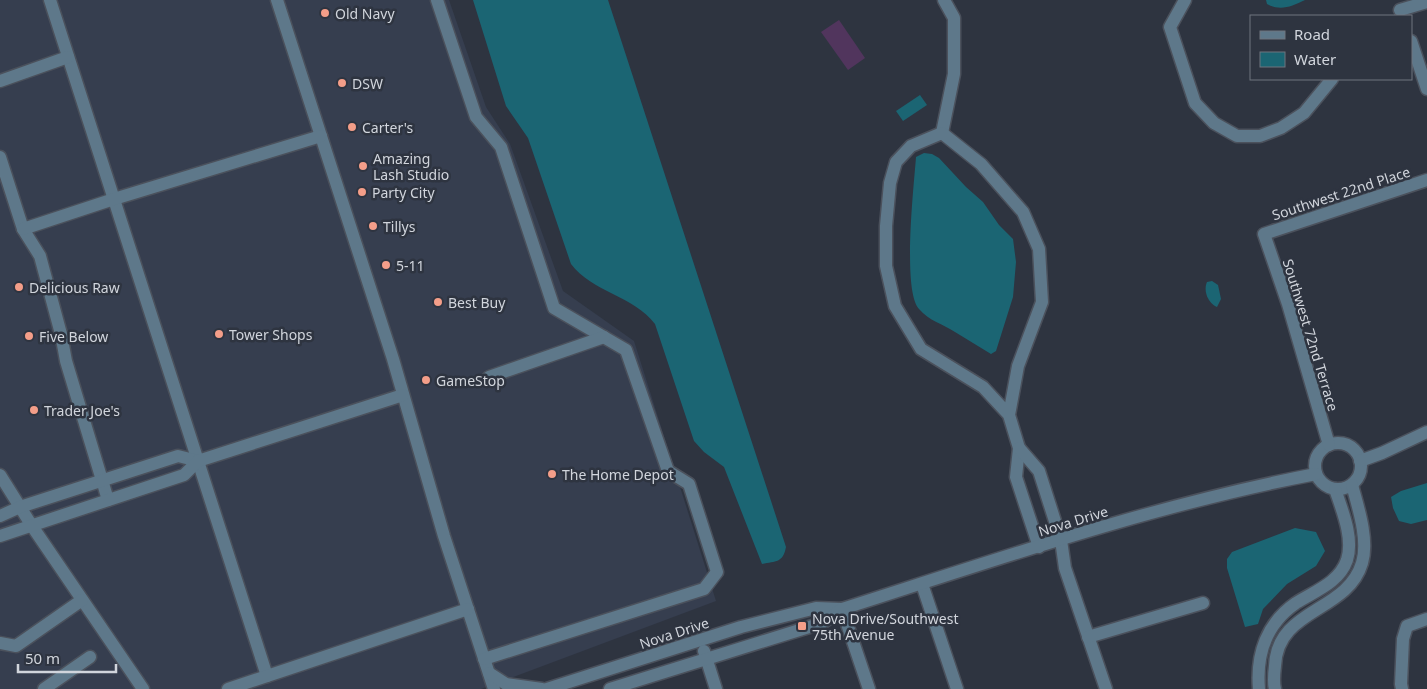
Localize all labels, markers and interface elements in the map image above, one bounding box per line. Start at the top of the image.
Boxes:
place label: Old Navy [335,4,395,23]
marker: Old Navy [319,7,331,19]
legend [1250,15,1412,80]
text: Road [1294,24,1330,44]
text: Water [1294,49,1336,69]
place label: DSW [352,74,383,93]
marker: DSW [336,77,348,89]
place label: Carter's [362,118,414,137]
marker: Carter's [346,121,358,133]
place label: Amazing Lash Studio [373,149,449,184]
marker: Amazing Lash Studio [357,160,369,172]
street label: Southwest 22nd Place [1269,162,1413,224]
place label: Party City [372,183,435,202]
marker: Party City [356,186,368,198]
place label: Tillys [383,217,416,236]
marker: Tillys [367,220,379,232]
place label: 5-11 [396,256,425,275]
street label: Southwest 72nd Terrace [1279,257,1343,414]
marker: 5-11 [380,259,392,271]
place label: Delicious Raw [29,278,120,297]
marker: Delicious Raw [13,281,25,293]
place label: Best Buy [448,293,506,312]
marker: Best Buy [432,296,444,308]
place label: Tower Shops [229,325,313,344]
place label: Five Below [39,327,108,346]
marker: Tower Shops [213,328,225,340]
marker: Five Below [23,330,35,342]
place label: GameStop [436,371,505,390]
marker: GameStop [420,374,432,386]
place label: Trader Joe's [44,401,120,420]
marker: Trader Joe's [28,404,40,416]
place label: The Home Depot [562,465,674,484]
marker: The Home Depot [546,468,558,480]
street label: Nova Drive [1036,501,1110,541]
place label: Nova Drive/Southwest 75th Avenue [812,609,958,644]
street label: Nova Drive [637,613,711,653]
marker: Nova Drive/Southwest 75th Avenue [796,620,808,632]
scale bar [18,642,115,674]
text: 50 m [25,648,60,668]

